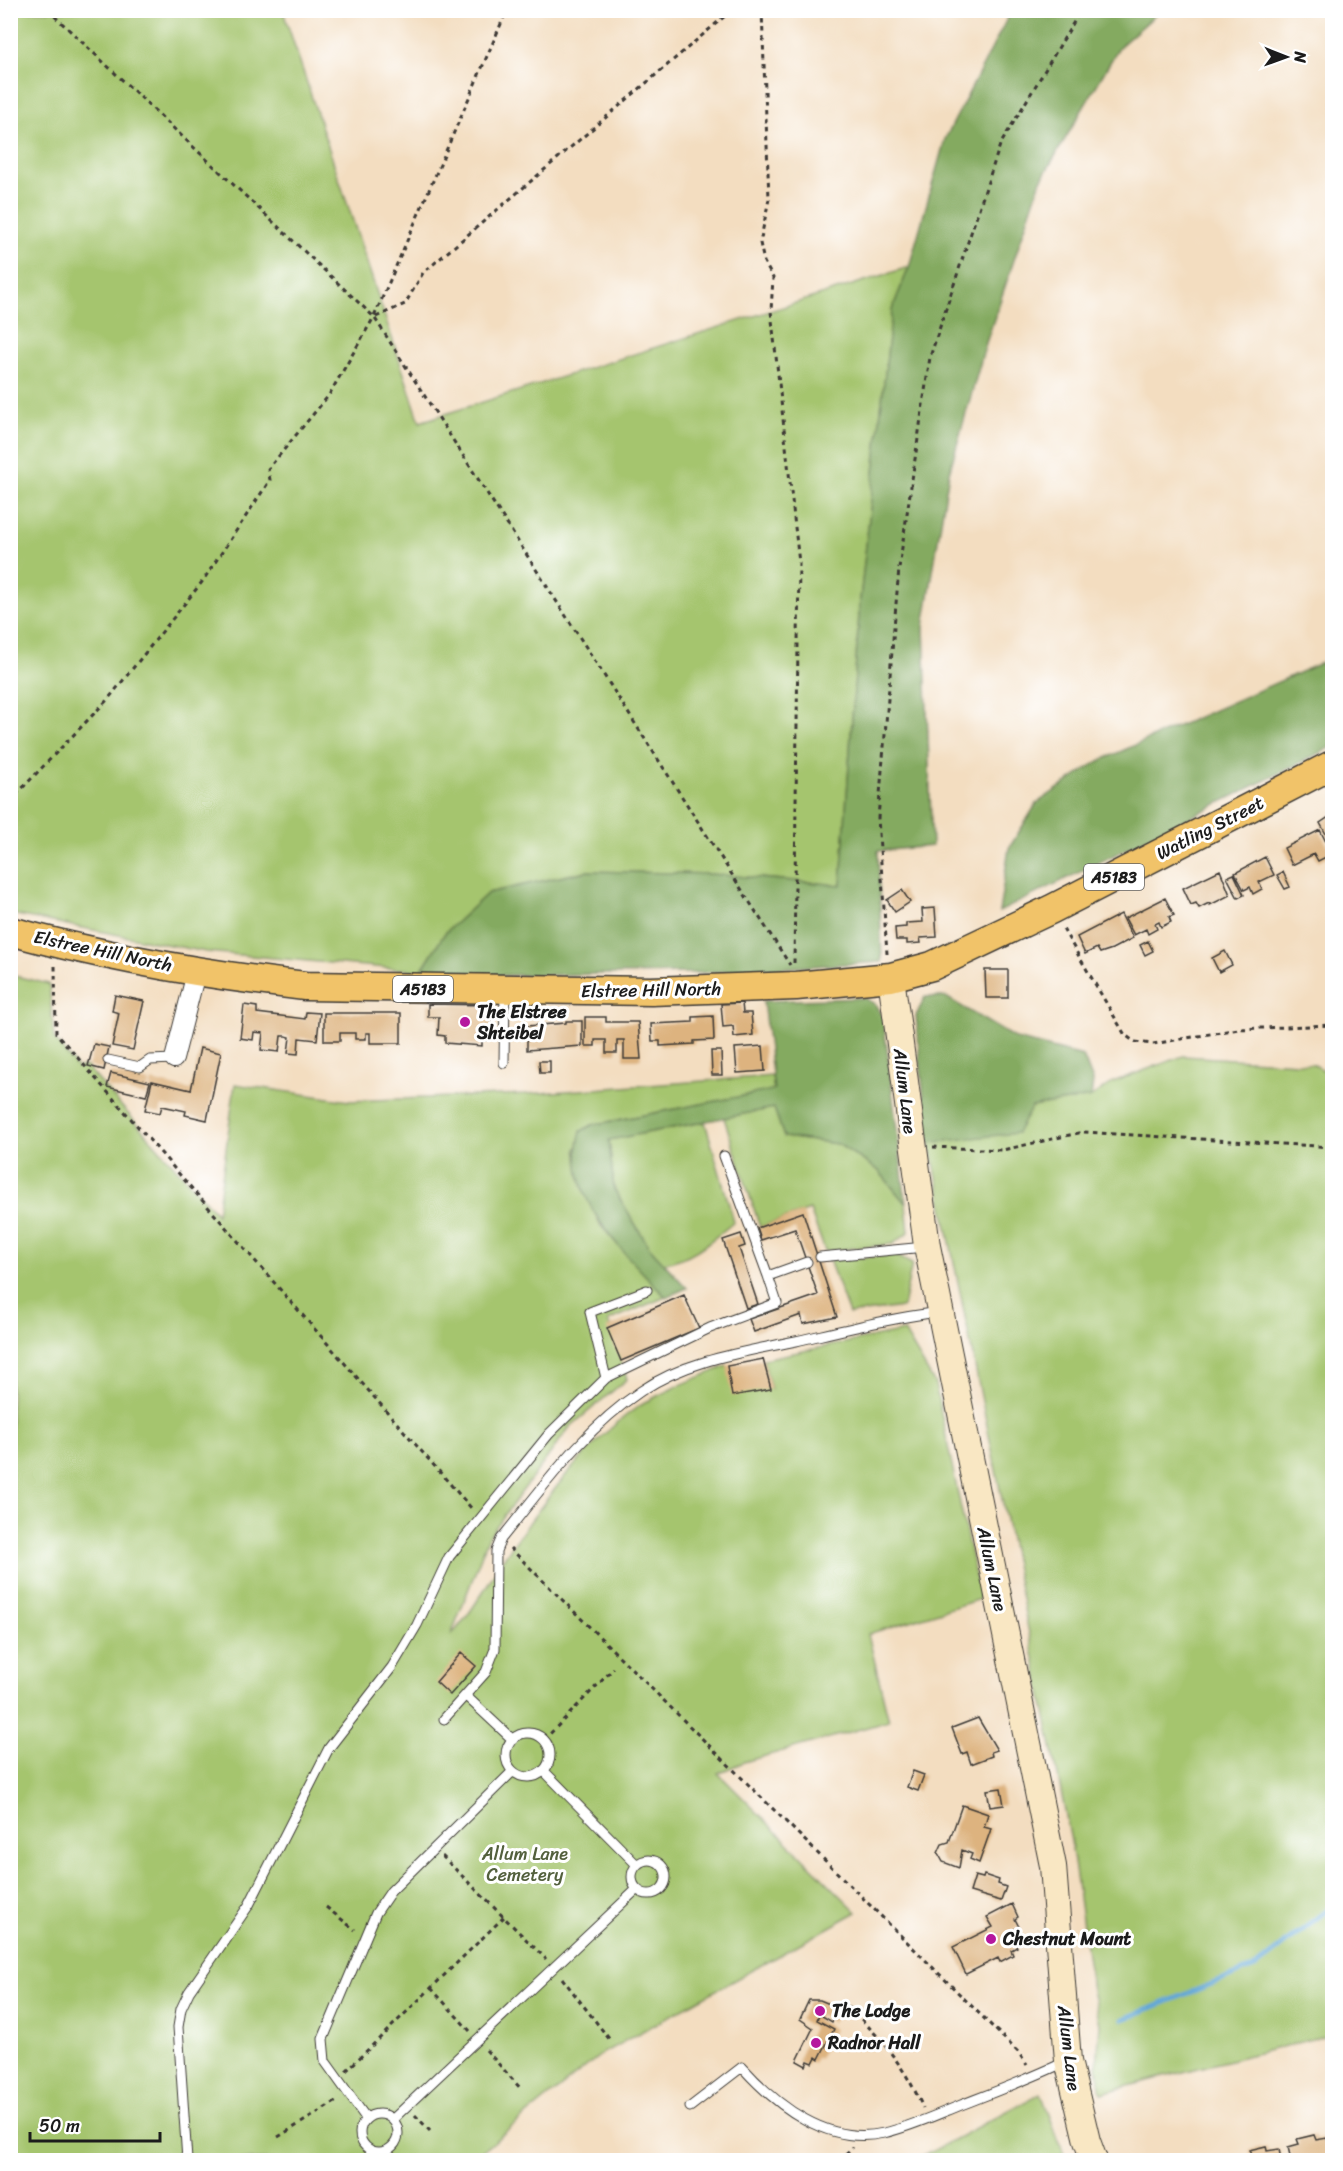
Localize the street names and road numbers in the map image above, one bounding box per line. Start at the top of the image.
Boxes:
street label: Watling Street [1150,787,1270,869]
road number: A5183 [1084,864,1144,890]
street label: Elstree Hill North [31,921,175,981]
street label: Elstree Hill North [581,973,721,1007]
road number: A5183 [393,976,453,1002]
street label: Allum Lane [884,1045,926,1136]
street label: Allum Lane [967,1523,1017,1615]
street label: Allum Lane [1048,2002,1090,2093]

